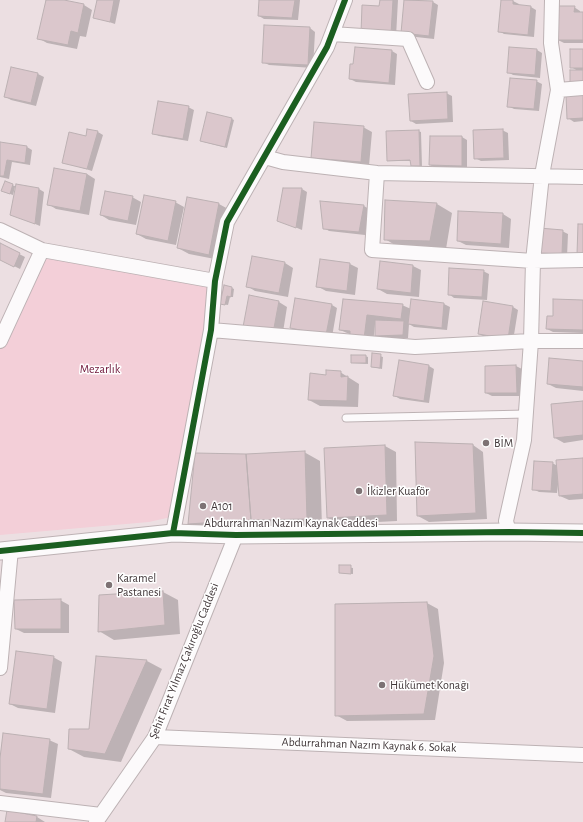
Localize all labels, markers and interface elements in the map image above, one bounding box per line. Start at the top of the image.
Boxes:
park label: Mezarlık [80,362,120,376]
place label: BİM [494,436,513,450]
marker: BİM [481,438,491,448]
place label: İkizler Kuaför [367,484,429,498]
marker: İkizler Kuaför [354,486,364,496]
place label: A101 [211,499,233,513]
marker: A101 [198,501,208,511]
street label: Abdurrahman Nazım Kaynak Caddesi [204,516,378,530]
place label: Karamel Pastanesi [117,571,161,599]
marker: Karamel Pastanesi [104,580,114,590]
street label: Şehit Fırat Yılmaz Çakıroğlu Caddesi [146,581,222,741]
place label: Hükümet Konağı [390,678,469,692]
marker: Hükümet Konağı [377,680,387,690]
street label: Abdurrahman Nazım Kaynak 6. Sokak [281,735,457,755]

